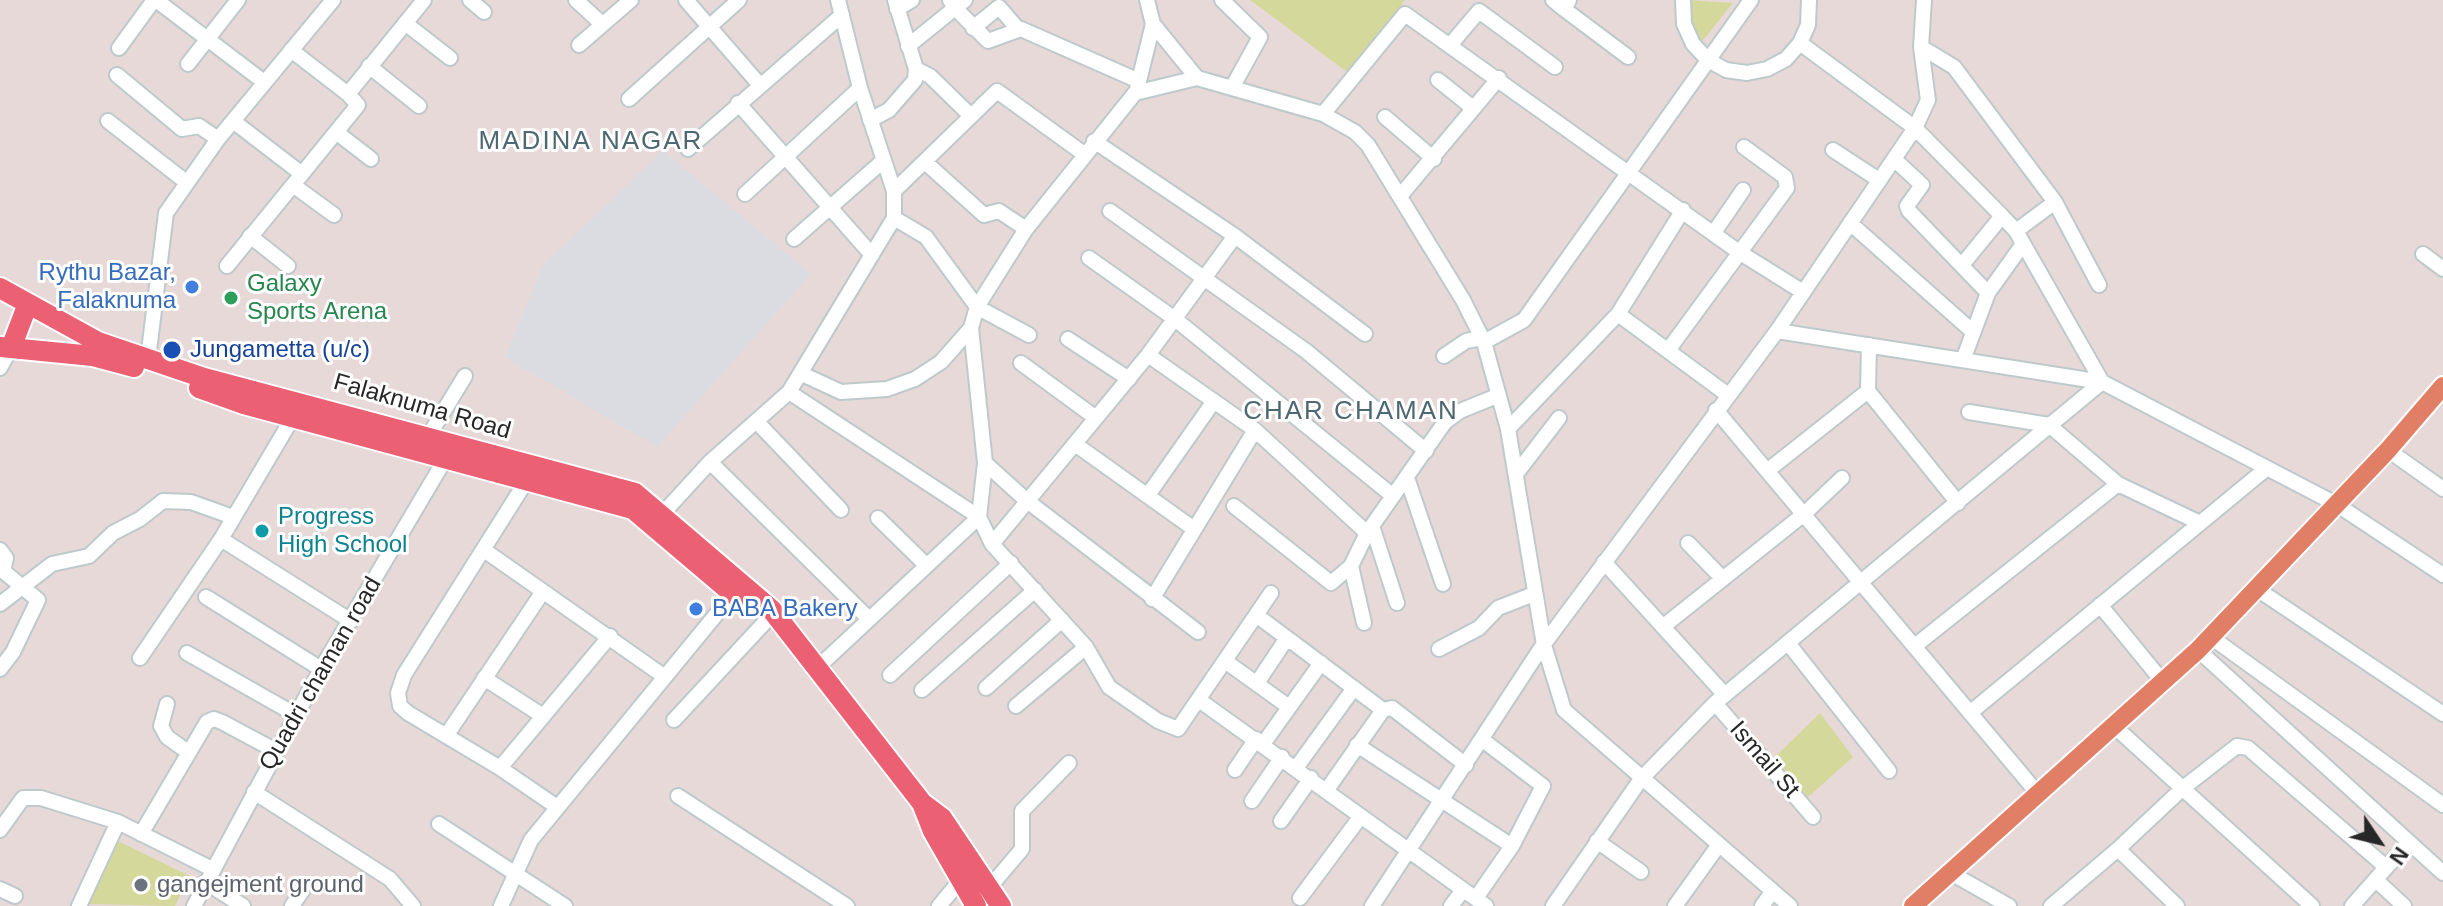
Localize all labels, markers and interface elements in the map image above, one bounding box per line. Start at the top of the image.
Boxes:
district label: MADINA NAGAR [479,126,703,158]
place label: Rythu Bazar, Falaknuma [39,259,176,315]
place label: Galaxy Sports Arena [247,270,387,326]
marker: Rythu Bazar, Falaknuma [183,278,201,296]
marker: Galaxy Sports Arena [222,289,240,307]
place label: Jungametta (u/c) [190,336,370,364]
marker: Jungametta (u/c) [161,339,183,361]
street label: Falaknuma Road [330,368,514,446]
district label: CHAR CHAMAN [1243,396,1459,428]
place label: Progress High School [278,503,407,559]
marker: Progress High School [253,522,271,540]
street label: Quadri chaman road [254,572,388,776]
place label: BABA Bakery [712,595,857,623]
marker: BABA Bakery [687,600,705,618]
street label: Ismail St [1723,716,1805,804]
north arrow [2339,802,2419,882]
text: N [2384,842,2414,870]
place label: gangejment ground [157,871,364,899]
marker: gangejment ground [132,876,150,894]

